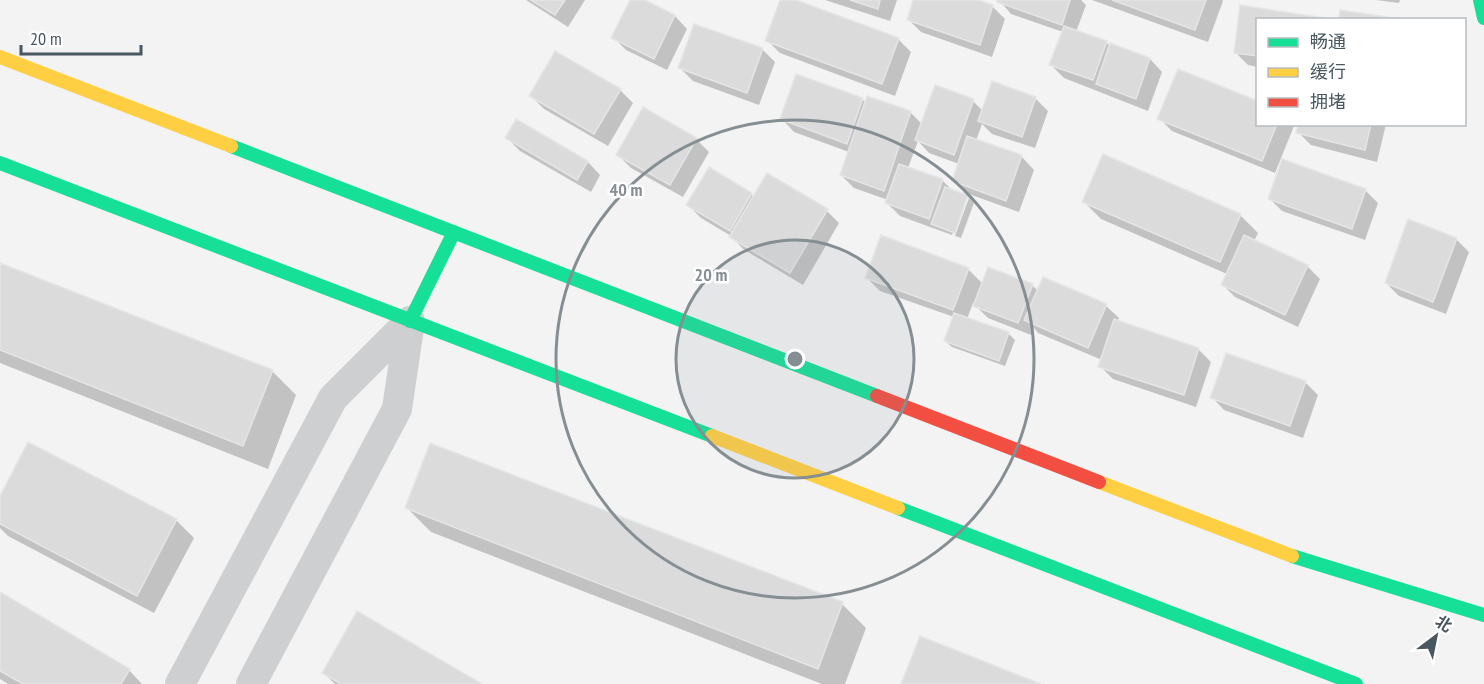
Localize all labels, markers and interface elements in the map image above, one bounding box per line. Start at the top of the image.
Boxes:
scale bar [21,18,141,56]
legend [1256,18,1466,126]
text: 20 m [30,27,62,50]
text: 畅通 [1310,30,1346,53]
text: 缓行 [1310,60,1346,83]
text: 拥堵 [1310,90,1346,113]
text: 40 m [610,178,642,201]
text: 20 m [695,263,727,286]
centre of rings [785,349,805,369]
north arrow [1406,606,1466,666]
text: 北 [1432,611,1456,636]

